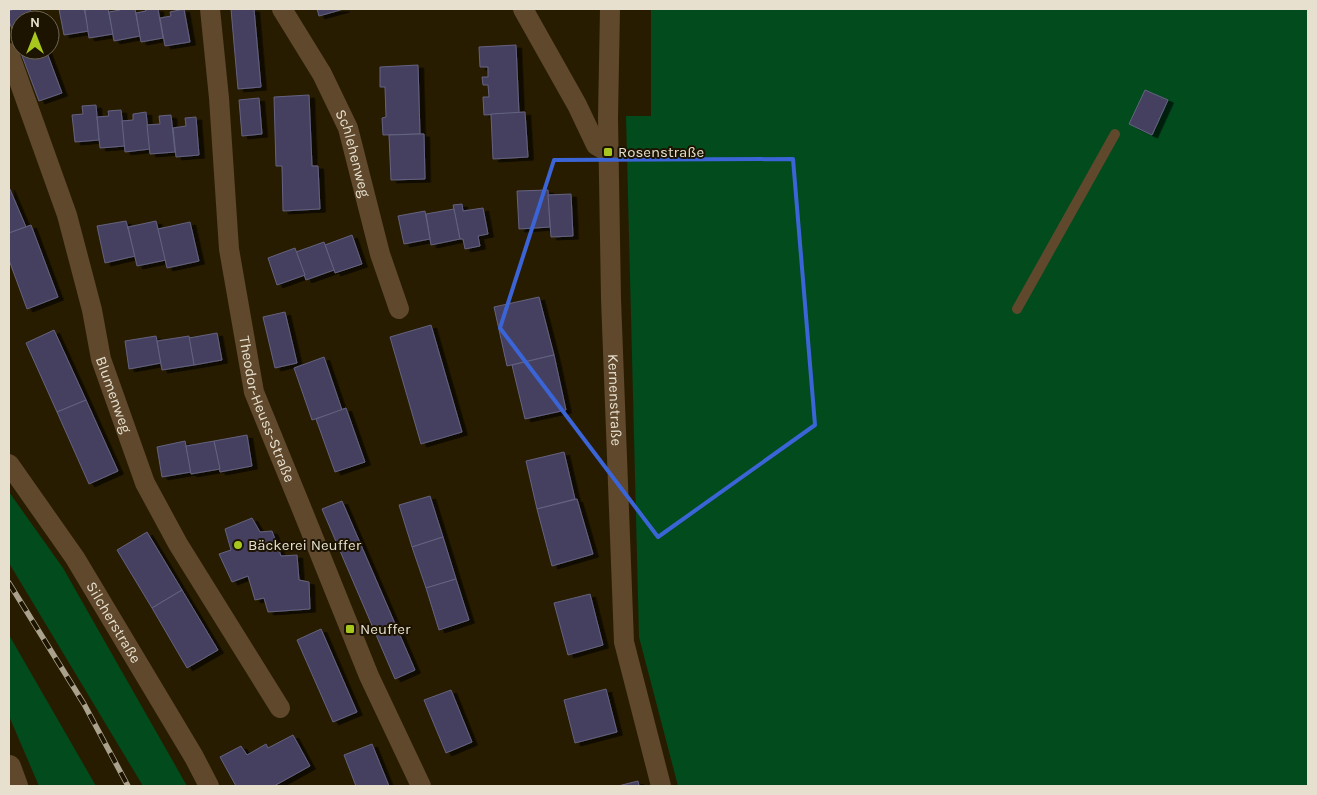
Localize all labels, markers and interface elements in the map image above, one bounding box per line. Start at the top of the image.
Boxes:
north arrow [10,10,60,60]
text: N [30,14,40,31]
street label: Schlehenweg [331,106,374,200]
place label: Rosenstraße [618,143,704,161]
marker: Rosenstraße [602,146,614,158]
street label: Theodor-Heuss-Straße [235,335,299,485]
street label: Kernenstraße [604,353,626,446]
street label: Blumenweg [92,354,136,436]
place label: Bäckerei Neuffer [248,536,362,554]
marker: Bäckerei Neuffer [232,539,244,551]
street label: Silcherstraße [82,578,145,667]
place label: Neuffer [360,620,411,638]
marker: Neuffer [344,623,356,635]

